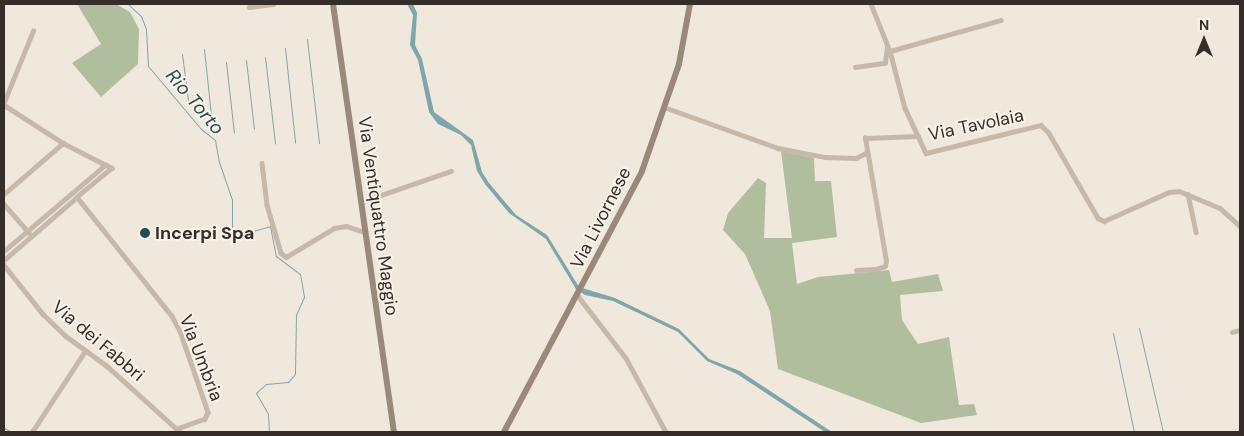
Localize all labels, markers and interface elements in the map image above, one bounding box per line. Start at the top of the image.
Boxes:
north arrow [1179,15,1229,65]
text: N [1199,16,1209,34]
water label: Rio Torto [161,65,229,139]
street label: Via Tavolaia [926,104,1026,146]
street label: Via Ventiquattro Maggio [353,115,403,317]
street label: Via Livornese [566,164,636,272]
place label: Incerpi Spa [155,222,254,244]
marker: Incerpi Spa [139,227,151,239]
street label: Via dei Fabbri [47,296,149,386]
street label: Via Umbria [175,312,227,404]

